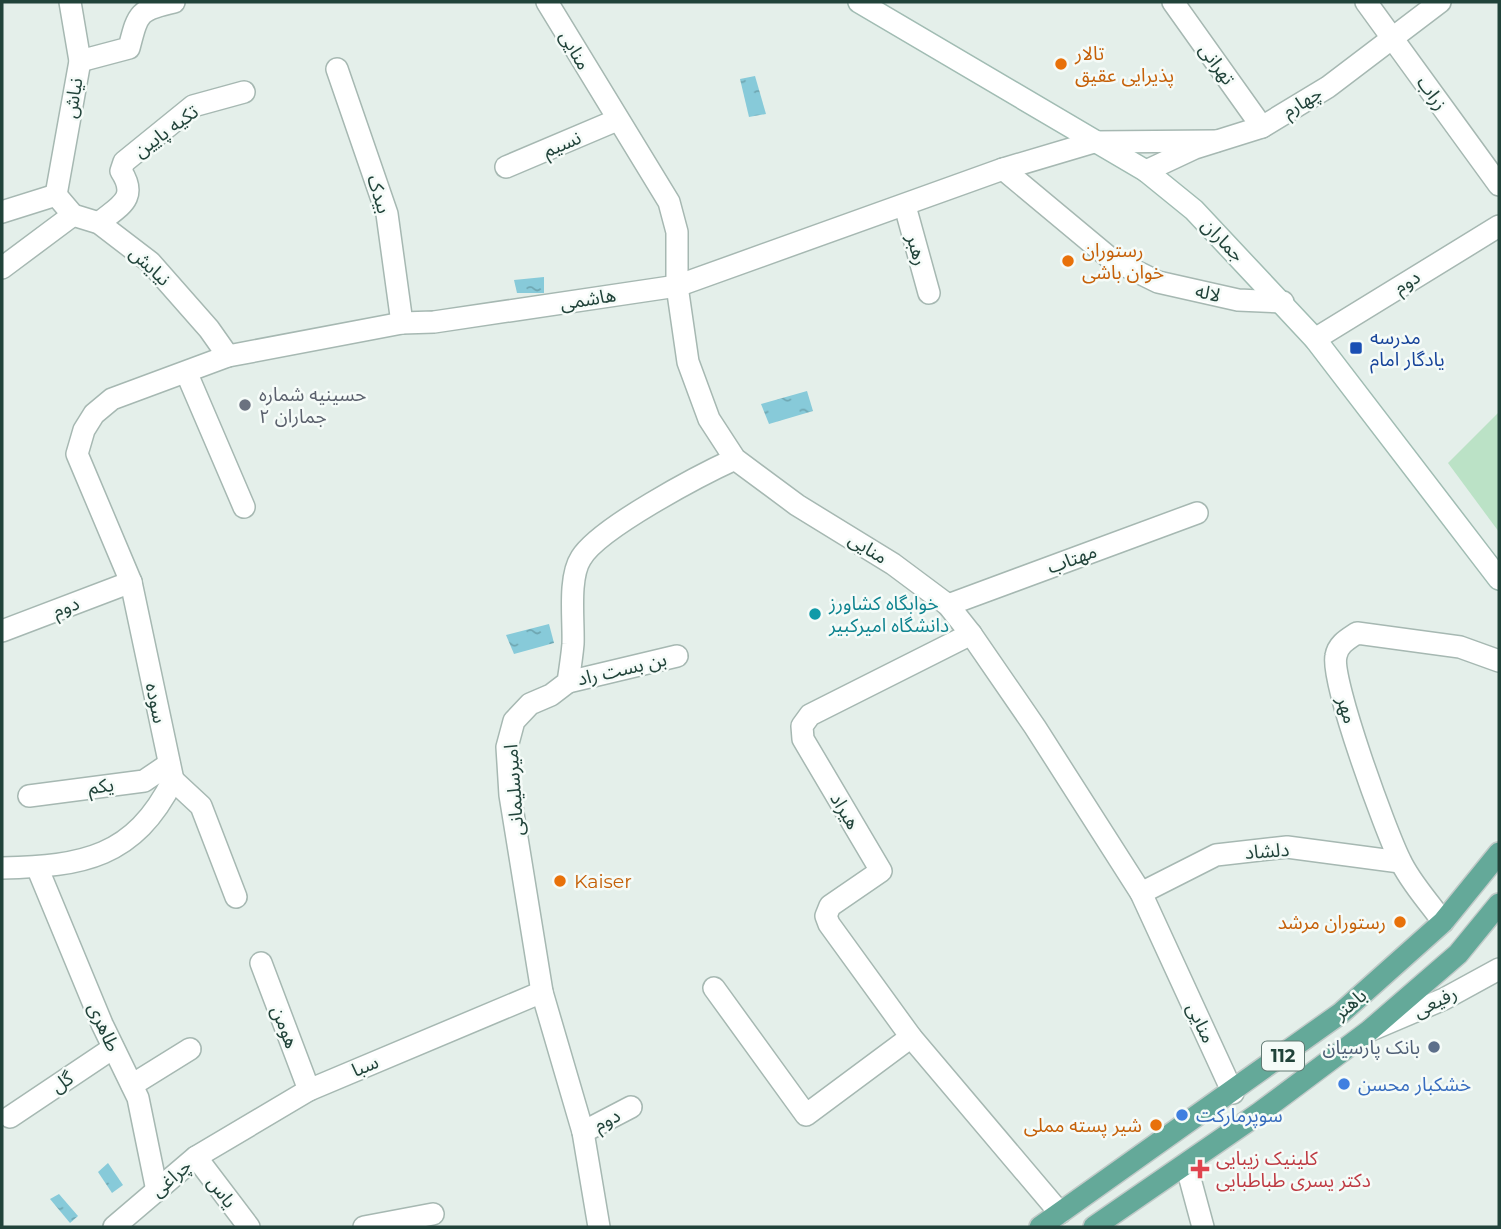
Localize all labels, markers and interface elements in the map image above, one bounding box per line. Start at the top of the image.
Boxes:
street label: منایی [555,26,595,74]
street label: تهرانی [1194,39,1240,89]
place label: تالار پذیرایی عقیق [1074,42,1174,88]
marker: تالار پذیرایی عقیق [1053,56,1069,72]
street label: زراب [1412,71,1452,115]
street label: نیاش [58,76,88,120]
street label: چهارم [1278,81,1327,125]
street label: تکیه پایین [129,100,204,163]
street label: نسیم [540,126,586,165]
street label: بیدک [362,172,396,216]
street label: جماران [1197,213,1249,267]
street label: رهبر [901,231,932,268]
place label: رستوران خوان باشی [1082,239,1164,284]
street label: نیایش [125,241,175,291]
marker: رستوران خوان باشی [1060,253,1076,269]
street label: دوم [1390,265,1426,301]
street label: لاله [1193,279,1223,307]
street label: هاشمی [558,283,618,315]
place label: مدرسه یادگار امام [1370,326,1445,374]
marker: مدرسه یادگار امام [1348,340,1364,356]
place label: حسینیه شماره ۲ جماران [259,383,367,428]
marker: حسینیه شماره ۲ جماران [237,397,253,413]
street label: منایی [844,527,892,569]
street label: مهتاب [1044,539,1100,579]
street label: دوم [49,591,84,625]
place label: خوابگاه کشاورز دانشگاه امیرکبیر [828,592,949,637]
marker: خوابگاه کشاورز دانشگاه امیرکبیر [807,606,823,622]
street label: بن بست راد [575,648,669,690]
street label: سوده [141,681,171,725]
street label: مهر [1332,693,1362,726]
street label: امیرسلیمانی [499,743,529,837]
street label: یکم [87,773,116,802]
street label: هیراد [825,789,865,834]
street label: دلشاد [1244,838,1290,864]
place label: Kaiser [574,870,632,893]
marker: Kaiser [552,873,568,889]
place label: رستوران مرشد [1278,911,1386,934]
marker: رستوران مرشد [1392,914,1408,930]
street label: رفیعی [1409,981,1461,1023]
street label: باهنر [1328,984,1371,1025]
street label: طاهری [83,999,125,1055]
street label: منایی [1182,999,1220,1047]
street label: هومن [266,1002,304,1052]
place label: بانک پارسیان [1323,1036,1420,1060]
marker: بانک پارسیان [1426,1039,1442,1055]
road number: 112 [1262,1042,1304,1070]
street label: سبا [348,1050,382,1082]
street label: گل [47,1066,78,1098]
place label: خشکبار محسن [1358,1073,1471,1096]
marker: خشکبار محسن [1336,1076,1352,1092]
street label: دوم [590,1104,626,1139]
place label: سوپرمارکت [1196,1104,1283,1128]
marker: سوپرمارکت [1174,1107,1190,1123]
place label: شیر پسته مملی [1024,1114,1142,1138]
marker: شیر پسته مملی [1148,1117,1164,1133]
place label: کلینیک زیبایی دکتر یسری طباطبایی [1216,1147,1371,1192]
street label: چراغی [146,1154,197,1203]
marker: کلینیک زیبایی دکتر یسری طباطبایی [1190,1159,1210,1179]
street label: یاس [203,1171,241,1213]

